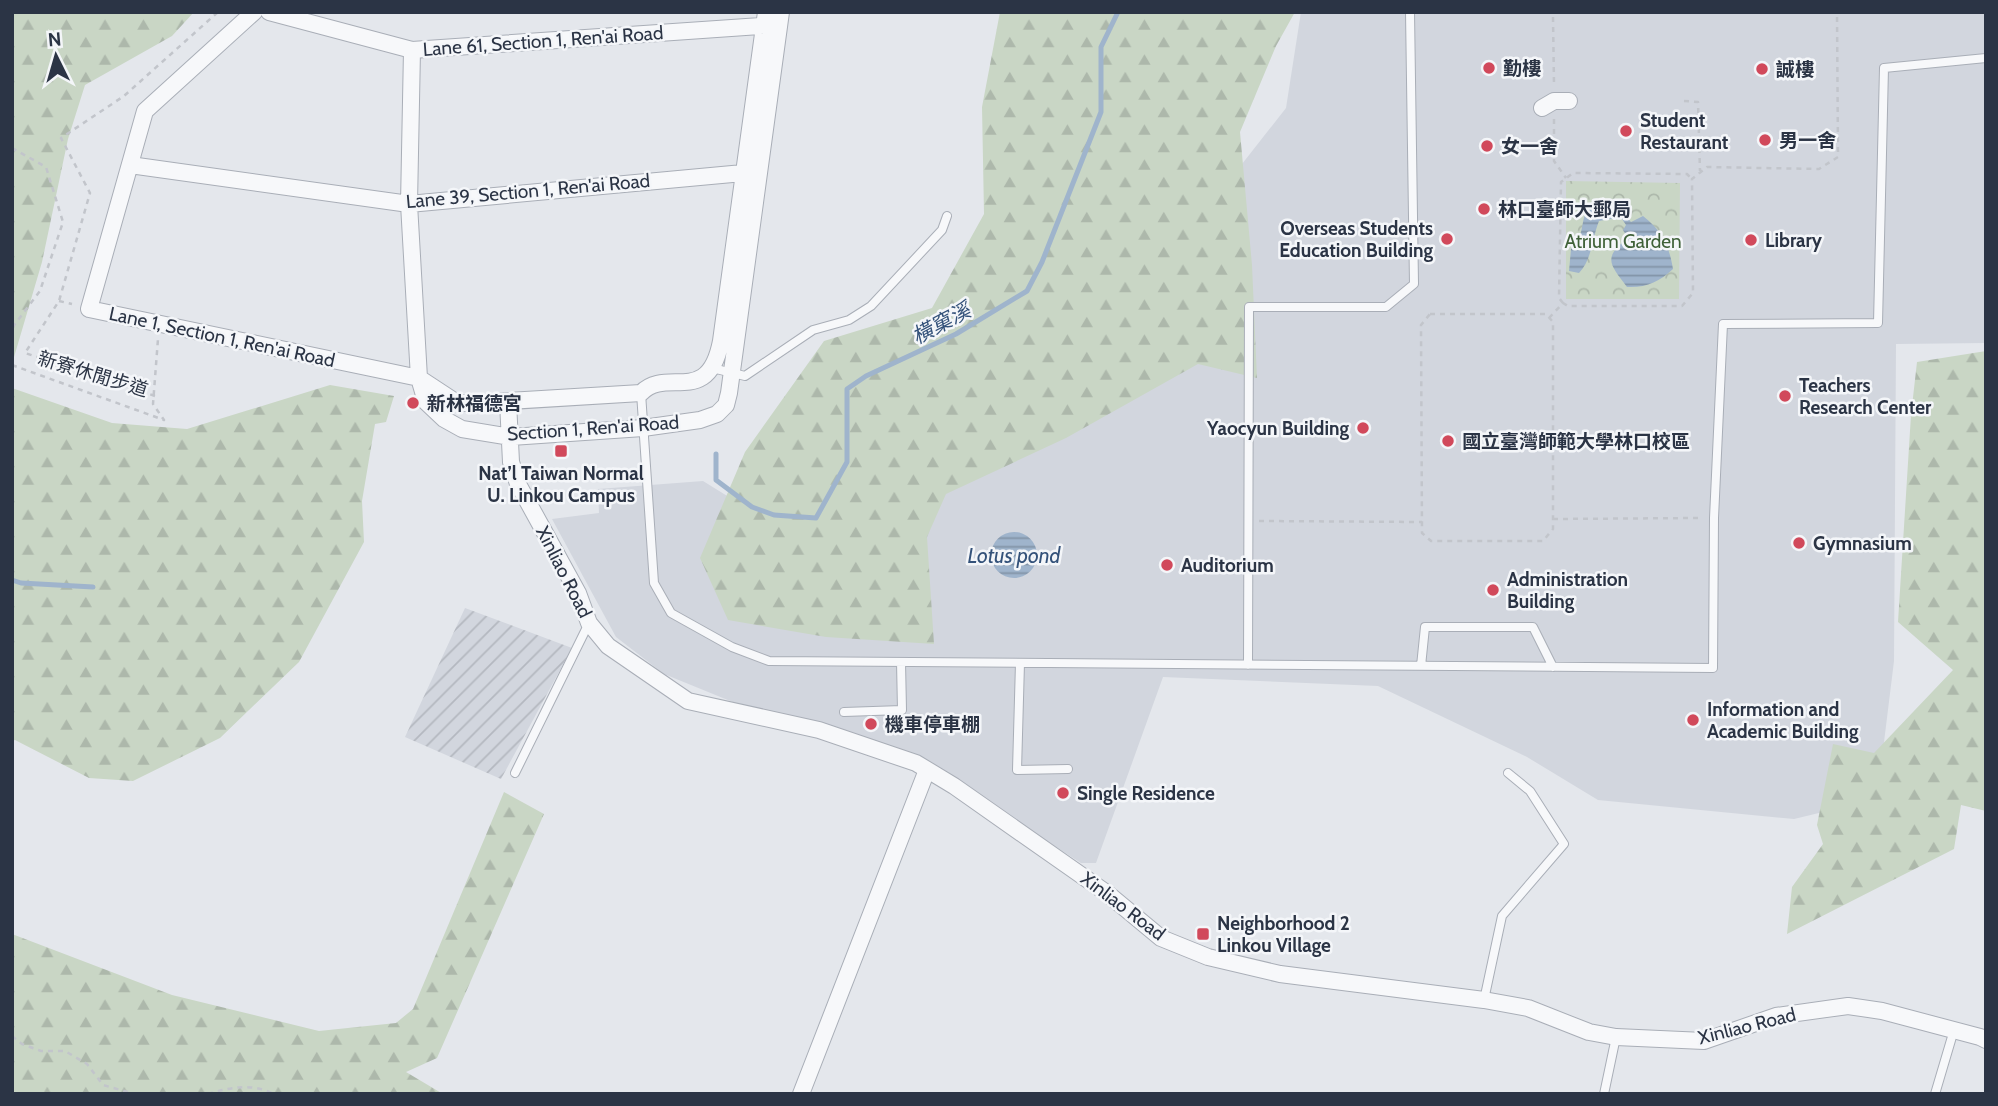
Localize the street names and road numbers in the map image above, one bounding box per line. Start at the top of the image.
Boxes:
street label: Lane 61, Section 1, Ren'ai Road [422,21,664,61]
street label: Lane 39, Section 1, Ren'ai Road [405,169,651,213]
street label: Lane 1, Section 1, Ren'ai Road [107,302,337,372]
street label: 新寮休閒步道 [35,346,151,402]
street label: Section 1, Ren'ai Road [506,411,680,445]
street label: Xinliao Road [531,522,597,622]
street label: Xinliao Road [1076,867,1170,945]
street label: Xinliao Road [1696,1003,1798,1049]

